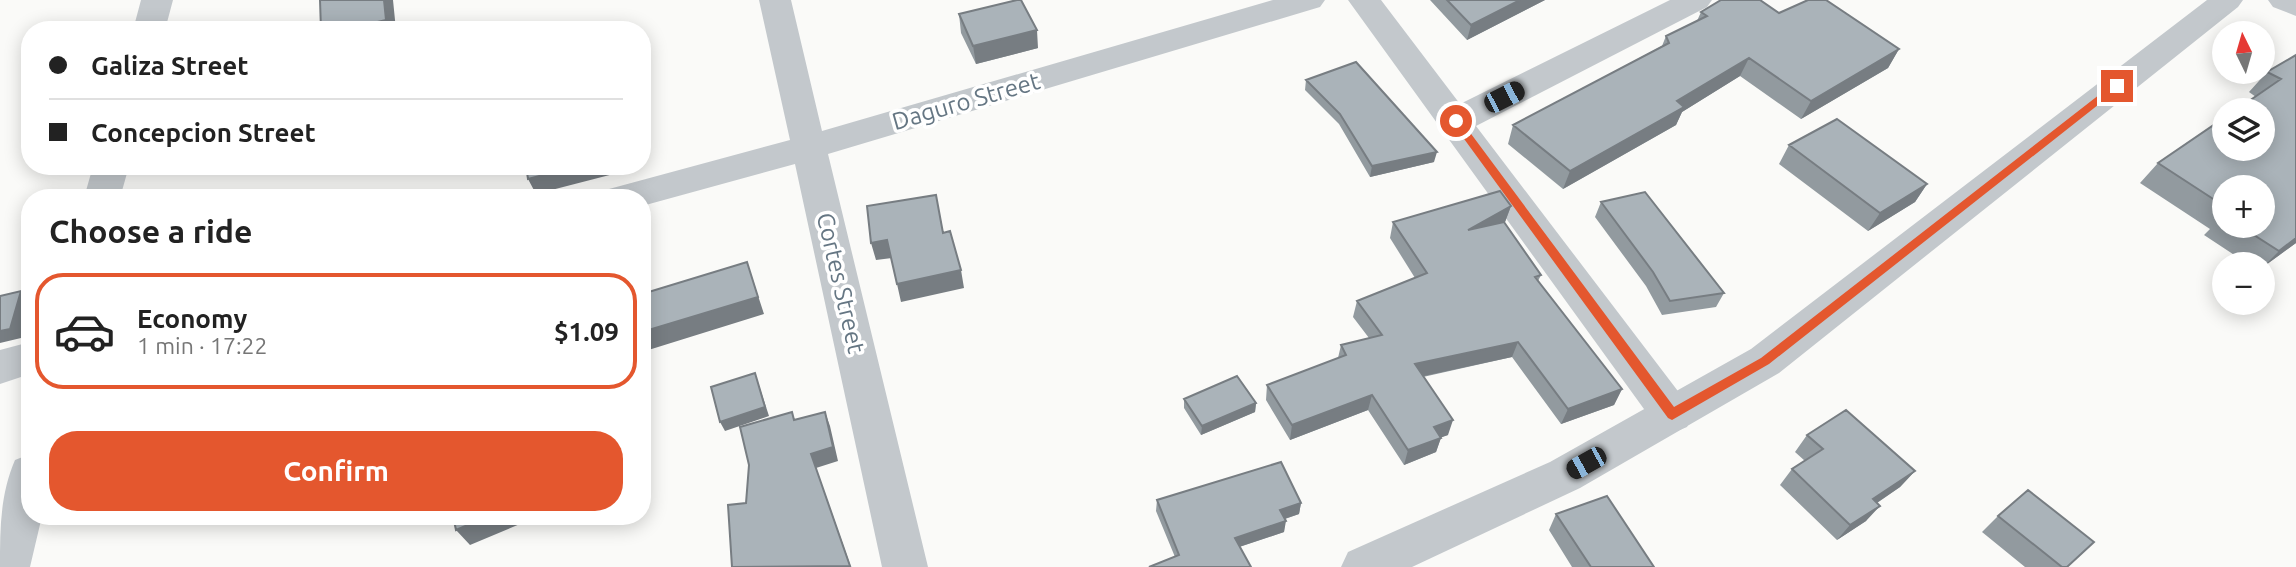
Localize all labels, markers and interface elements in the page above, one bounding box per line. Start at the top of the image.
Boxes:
north arrow [2212,21,2275,84]
map controls [2212,21,2275,315]
text: Galiza Street [91,51,249,80]
street label: Daguro Street [889,67,1044,135]
route end [2101,70,2133,102]
car [1481,78,1528,116]
button: layers [2212,98,2275,161]
route start [1440,105,1472,137]
text: Concepcion Street [91,118,316,147]
button: + [2212,175,2275,238]
street label: Cortes Street [812,210,870,356]
text: Choose a ride [49,213,252,249]
button: − [2212,252,2275,315]
icon: car [53,300,116,363]
text: Economy [137,304,247,333]
text: $1.09 [554,317,619,346]
text: 1 min · 17:22 [137,333,268,358]
button: Confirm [49,431,623,511]
car [1563,444,1610,482]

